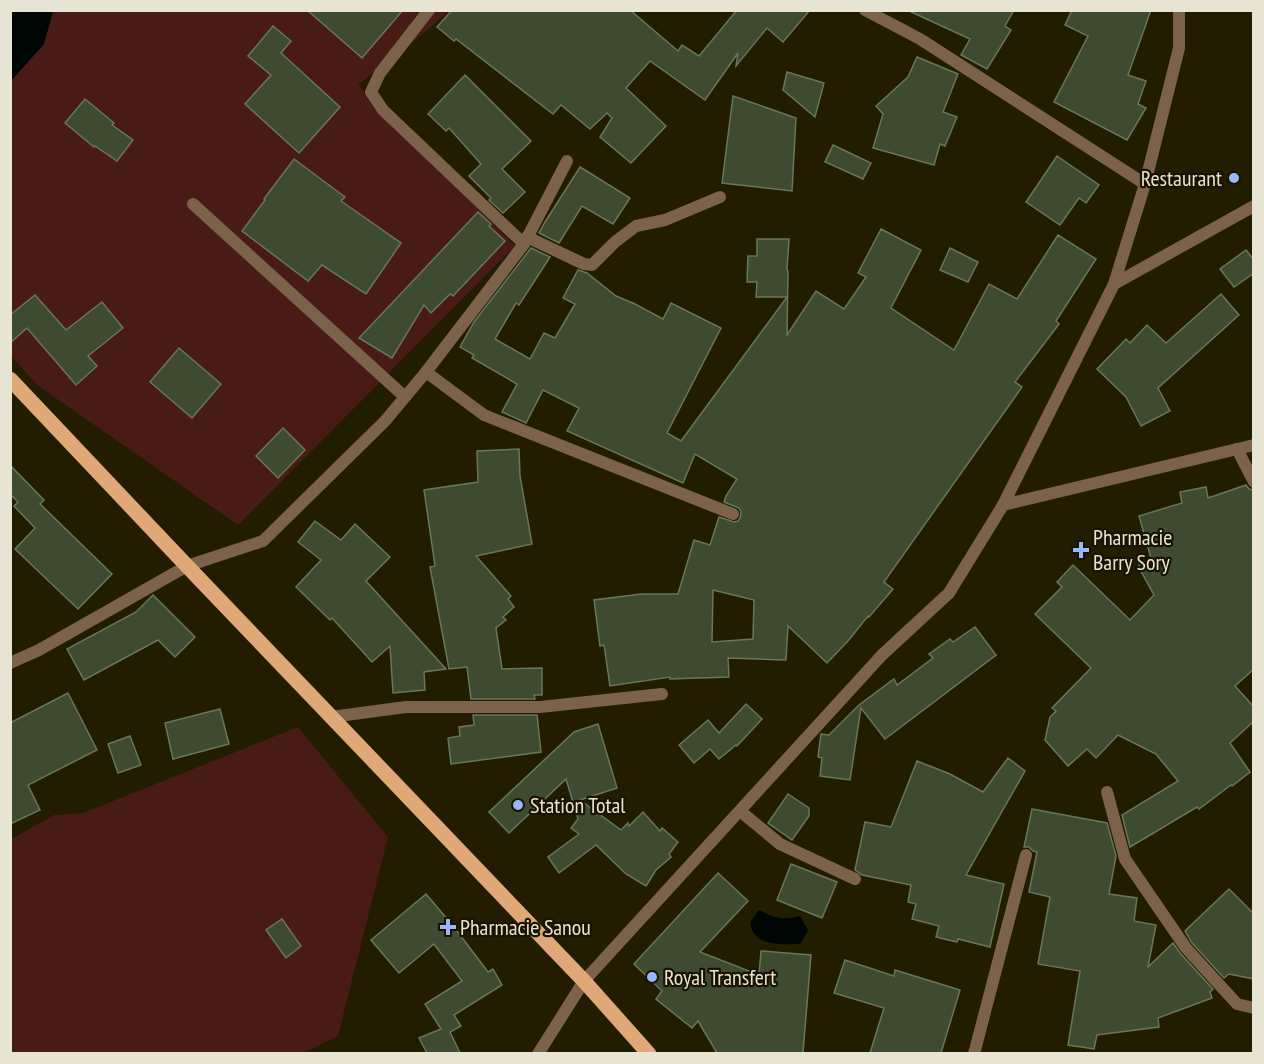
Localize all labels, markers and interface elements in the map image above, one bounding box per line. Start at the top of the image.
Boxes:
place label: Restaurant [1141,164,1222,192]
marker: Restaurant [1227,171,1241,185]
place label: Pharmacie Barry Sory [1093,523,1172,576]
marker: Pharmacie Barry Sory [1074,543,1088,557]
place label: Station Total [530,791,626,819]
marker: Station Total [511,798,525,812]
place label: Pharmacie Sanou [460,913,591,941]
marker: Pharmacie Sanou [441,920,455,934]
place label: Royal Transfert [664,963,776,991]
marker: Royal Transfert [645,970,659,984]

